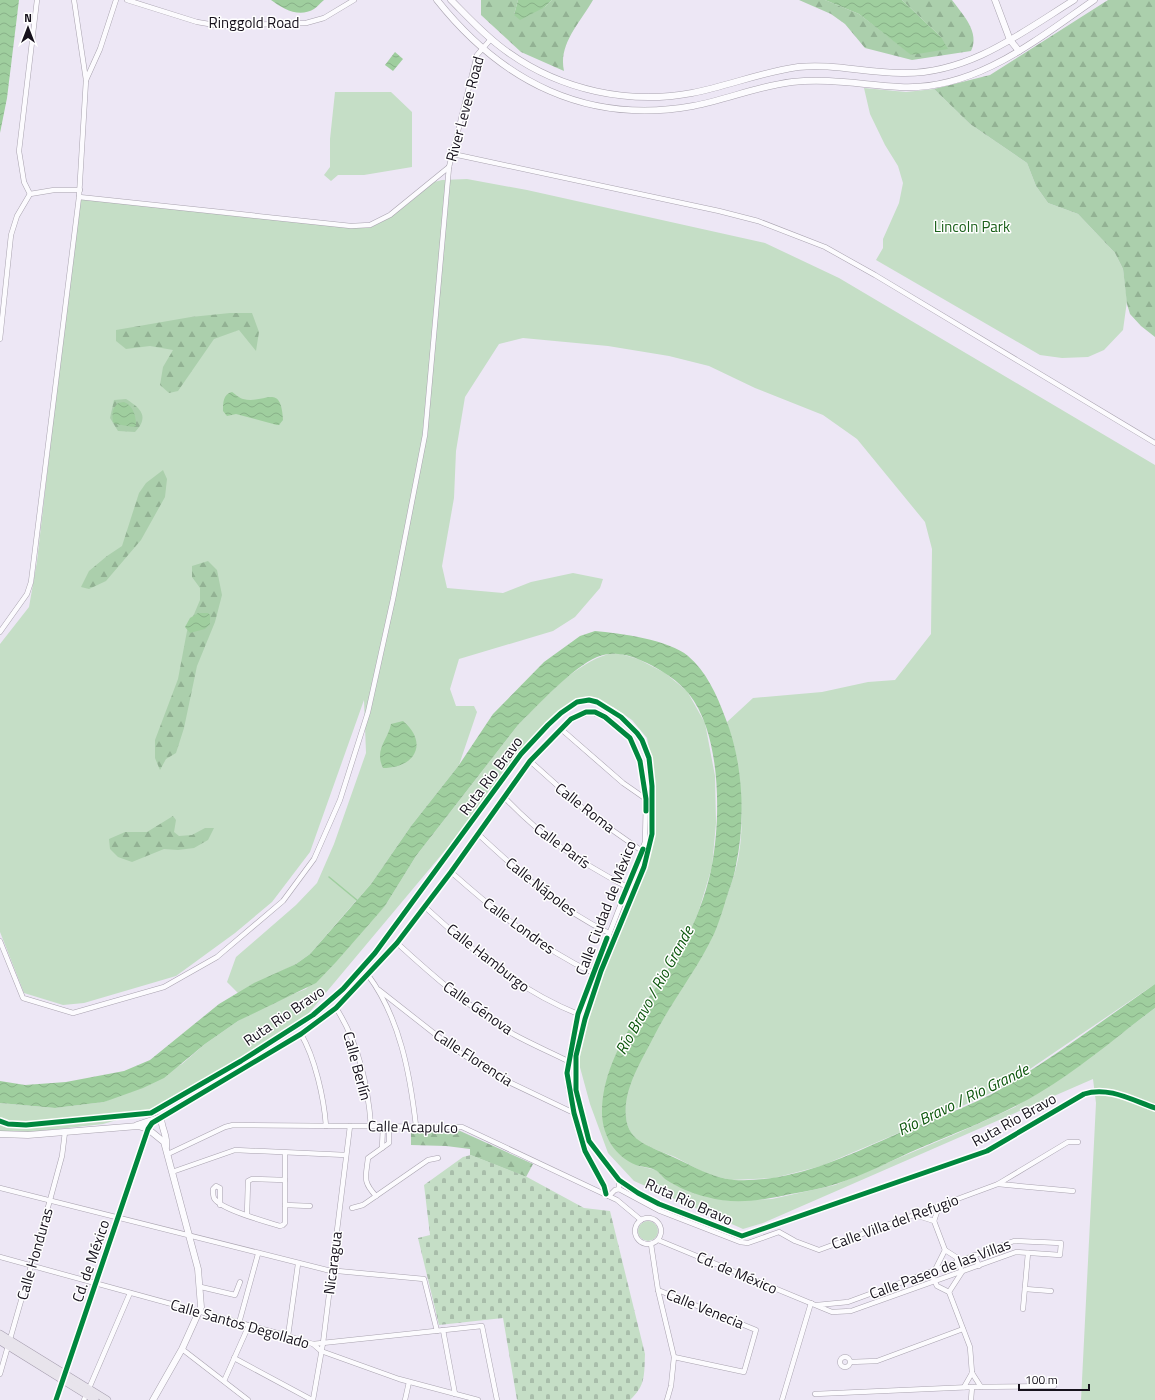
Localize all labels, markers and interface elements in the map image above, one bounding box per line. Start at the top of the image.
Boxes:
north arrow [8,8,48,48]
text: N [24,10,32,26]
street label: Ringgold Road [208,11,300,34]
street label: River Levee Road [439,54,490,164]
park label: Lincoln Park [934,215,1010,238]
street label: Ruta Rio Bravo [453,731,528,820]
street label: Calle Roma [550,777,621,839]
street label: Calle París [529,817,595,874]
street label: Calle Ciudad de México [569,837,642,979]
street label: Calle Nápoles [501,851,582,922]
street label: Calle Londres [479,892,560,960]
street label: Calle Hamburgo [442,918,535,998]
water label: Río Bravo / Rio Grande [609,920,700,1059]
street label: Calle Génova [439,975,518,1040]
street label: Ruta Rio Bravo [238,980,329,1051]
street label: Calle Florencia [429,1023,518,1092]
street label: Calle Berlín [337,1029,378,1103]
water label: Río Bravo / Rio Grande [893,1056,1034,1141]
street label: Ruta Rio Bravo [967,1087,1060,1152]
street label: Calle Acapulco [368,1114,458,1139]
street label: Ruta Rio Bravo [642,1172,737,1231]
street label: Calle Villa del Refugio [828,1188,962,1255]
street label: Calle Honduras [10,1205,59,1303]
street label: Cd. de México [66,1216,115,1305]
street label: Nicaragua [317,1230,348,1296]
street label: Calle Paseo de las Villas [866,1232,1014,1305]
street label: Cd. de México [693,1245,781,1300]
street label: Calle Venecia [663,1282,748,1335]
street label: Calle Santos Degollado [168,1293,312,1354]
scale bar [1019,1366,1089,1392]
text: 100 m [1025,1370,1058,1389]

